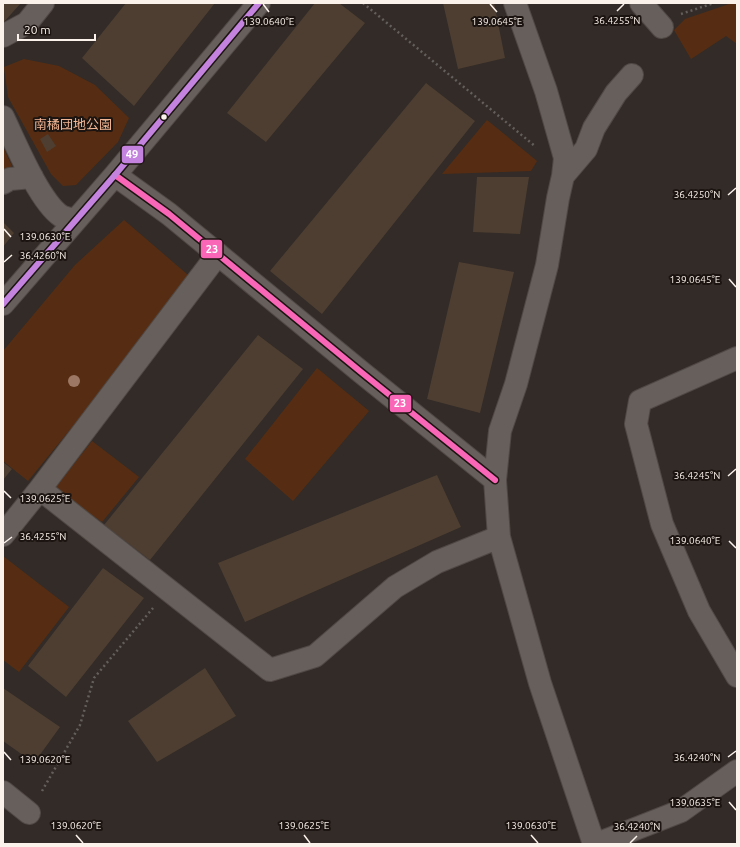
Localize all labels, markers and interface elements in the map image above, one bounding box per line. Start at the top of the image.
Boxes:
text: 36.4255°N [594,15,640,26]
scale bar [18,16,95,42]
text: 139.0640°E [244,16,295,27]
text: 139.0645°E [472,16,523,27]
text: 20 m [24,23,51,36]
unlabelled marker [159,112,169,122]
park label: 南橘団地公園 [34,117,112,131]
line badge: 49 [121,145,144,164]
text: 49 [126,148,138,160]
text: 36.4250°N [674,189,720,200]
text: 139.0630°E [20,231,71,242]
line badge: 23 [200,239,223,259]
text: 23 [206,243,218,255]
text: 36.4260°N [20,250,66,261]
text: 139.0645°E [670,274,721,285]
line badge: 23 [389,394,412,413]
text: 23 [394,397,406,409]
text: 36.4245°N [674,470,720,481]
text: 139.0625°E [20,493,71,504]
text: 36.4255°N [20,531,66,542]
text: 139.0640°E [670,535,721,546]
text: 36.4240°N [674,752,720,763]
text: 139.0620°E [20,754,71,765]
text: 139.0635°E [670,797,721,808]
text: 139.0620°E [51,820,102,831]
text: 139.0625°E [279,820,330,831]
text: 139.0630°E [506,820,557,831]
text: 36.4240°N [614,821,660,832]

